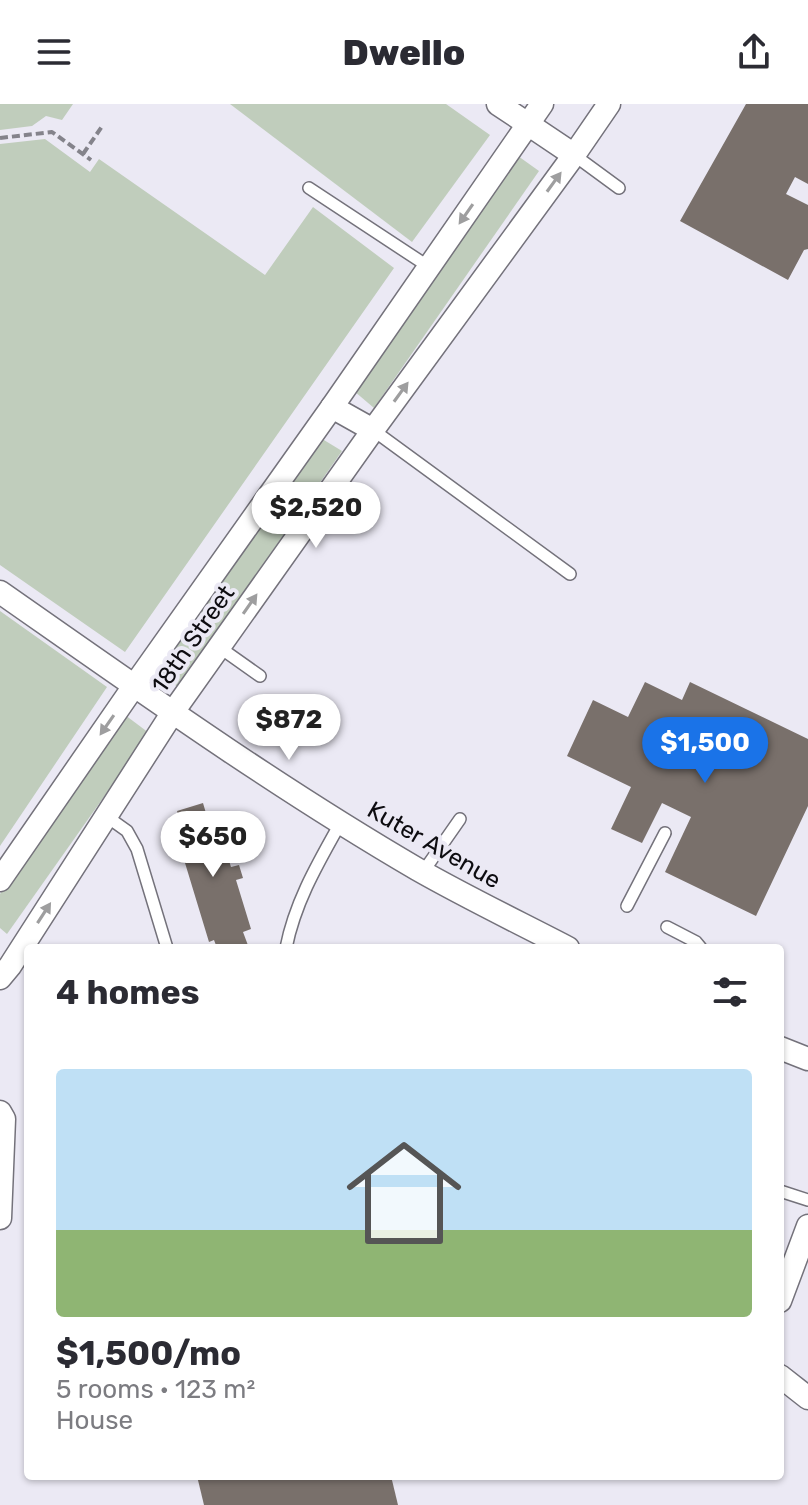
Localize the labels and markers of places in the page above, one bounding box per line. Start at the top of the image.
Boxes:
pin: $2,520 [251,482,381,550]
pin: $872 [242,694,336,762]
pin: $1,500 [640,717,770,785]
pin: $650 [166,811,260,879]

